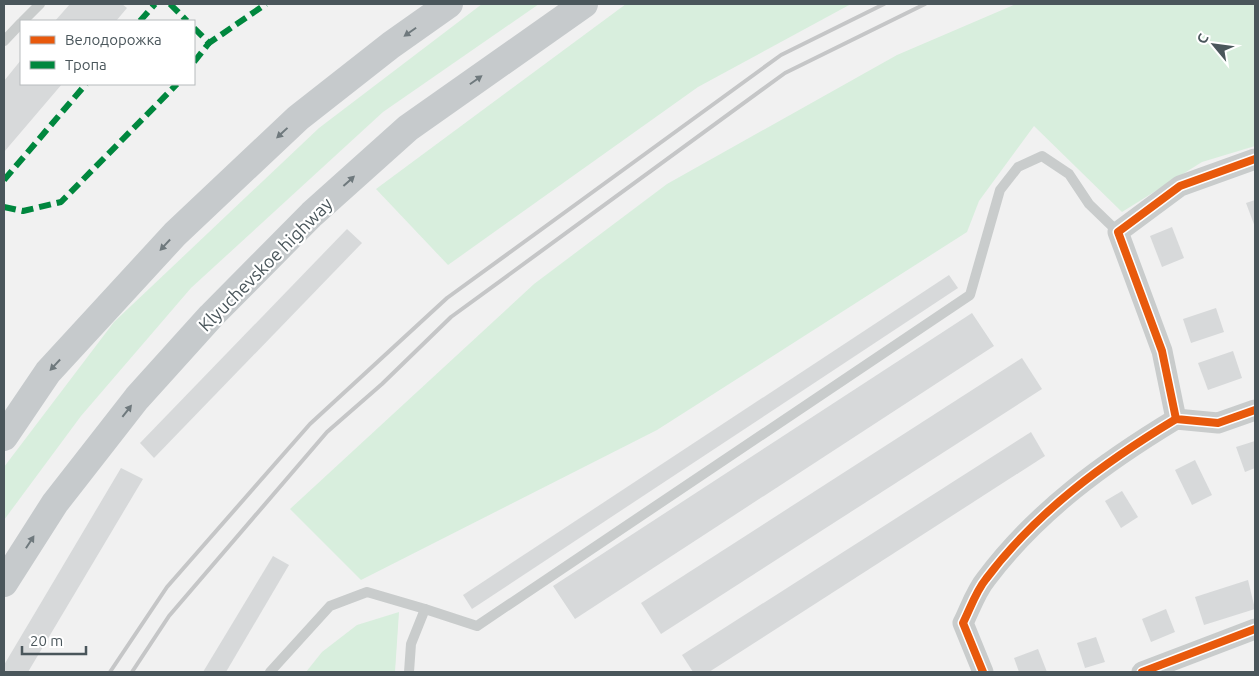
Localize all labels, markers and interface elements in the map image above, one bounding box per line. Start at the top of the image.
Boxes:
legend [20,20,195,85]
north arrow [1189,20,1239,70]
one-way arrow [403,27,416,37]
text: Велодорожка [65,31,162,48]
text: С [1193,31,1212,46]
text: Тропа [65,56,107,73]
one-way arrow [469,75,483,85]
one-way arrow [277,127,289,139]
one-way arrow [342,175,354,187]
street label: Klyuchevskoe highway [194,193,336,335]
one-way arrow [159,239,171,251]
one-way arrow [49,358,61,370]
one-way arrow [121,405,132,418]
one-way arrow [25,535,35,548]
scale bar [22,624,86,656]
text: 20 m [30,632,63,649]

